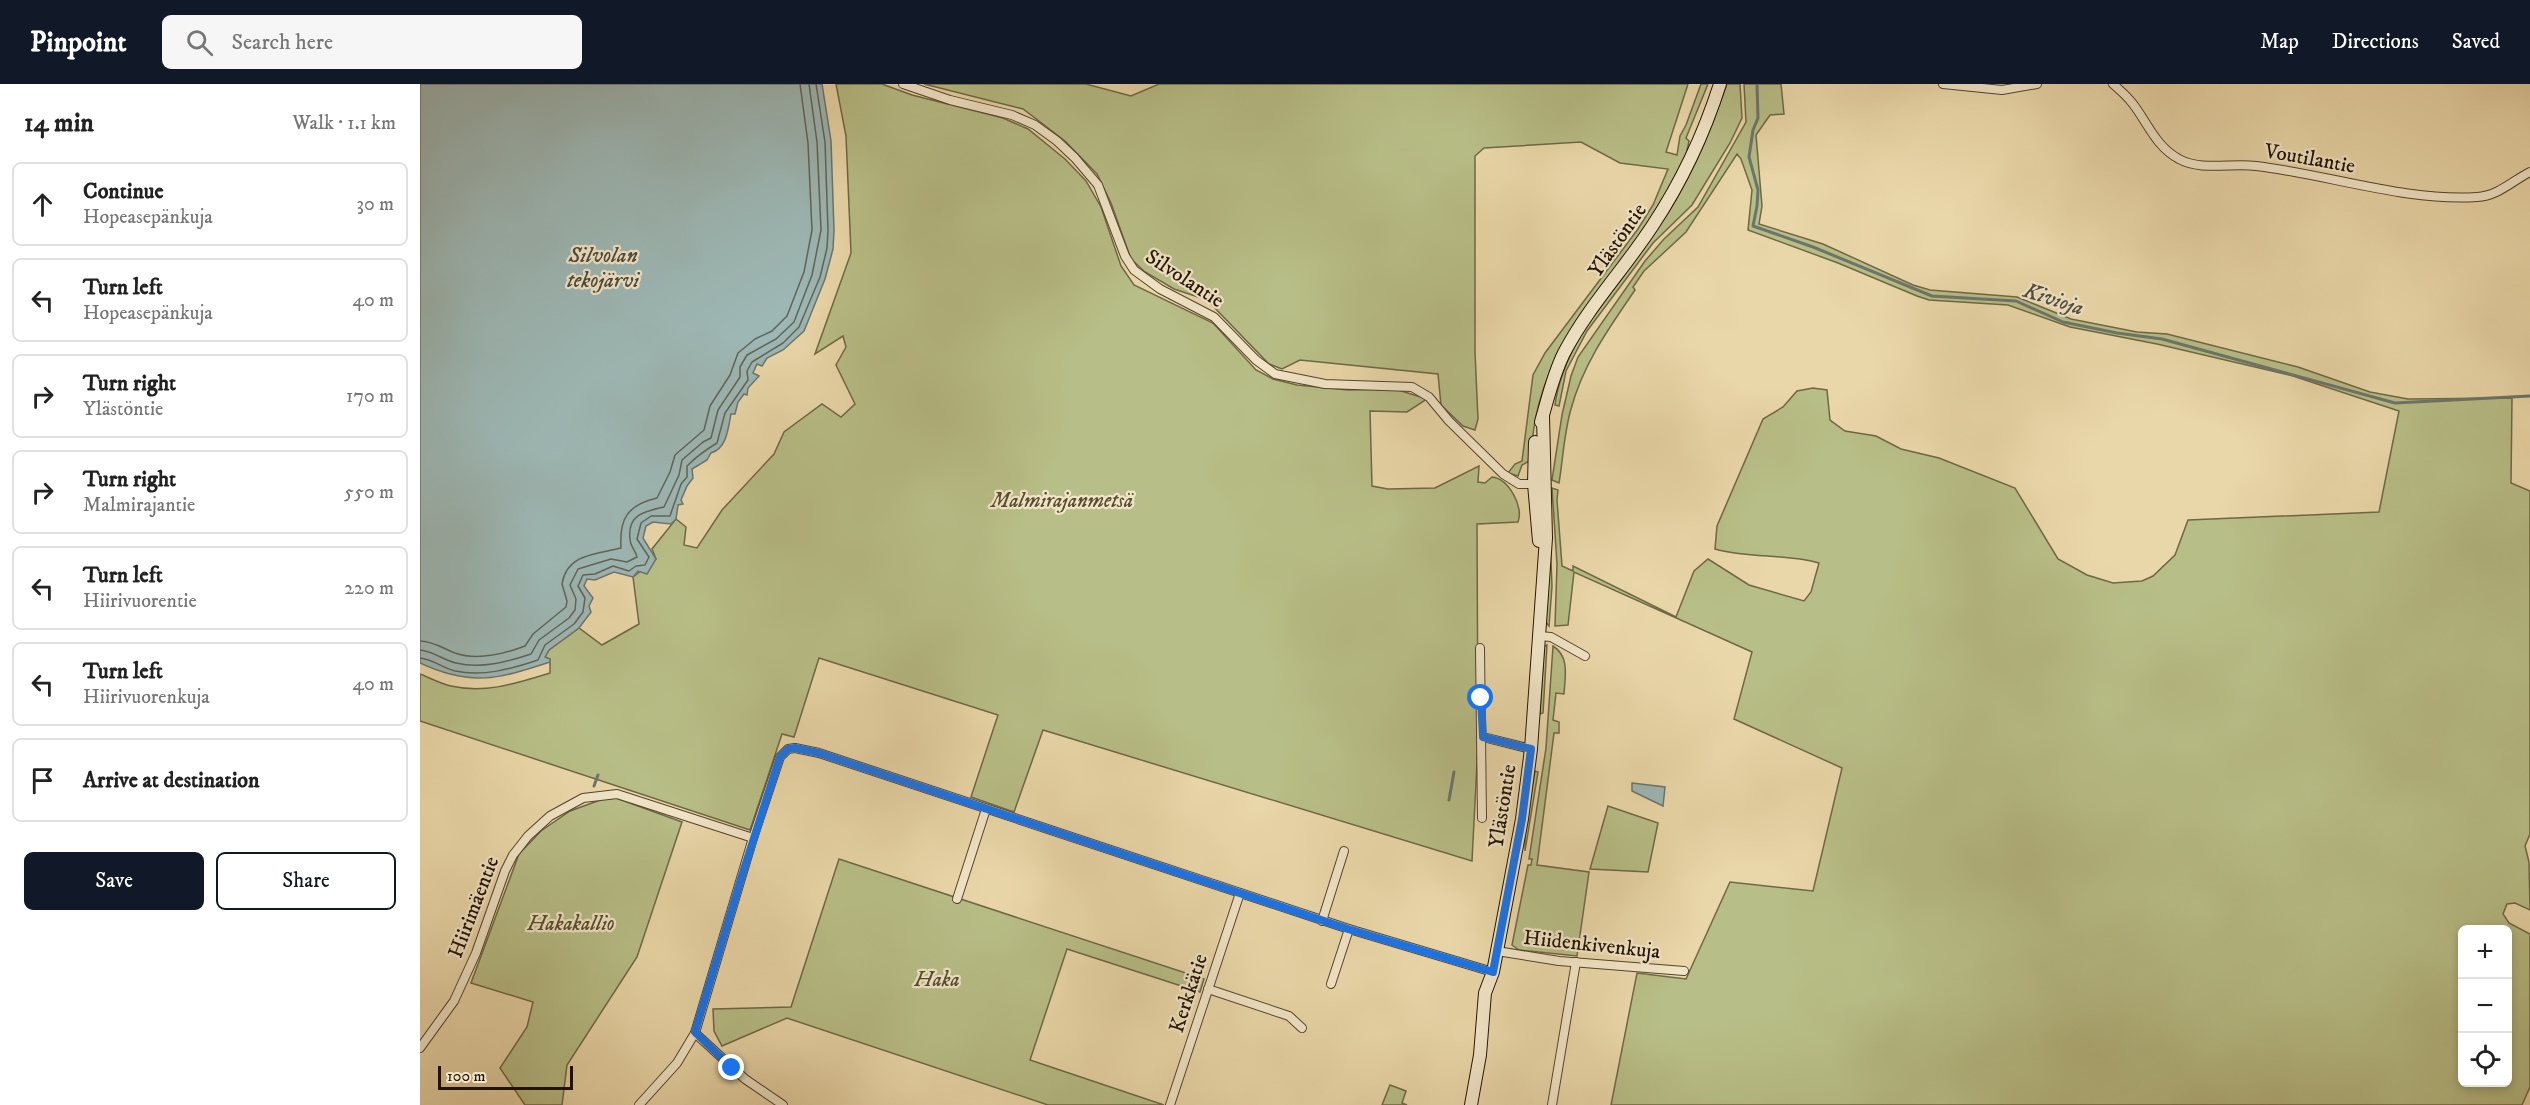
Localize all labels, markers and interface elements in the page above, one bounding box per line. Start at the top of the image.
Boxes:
search box [162,15,582,69]
text: Pinpoint [30,25,126,60]
icon: search [183,26,216,59]
text: Search here [231,29,333,56]
text: Map [2260,29,2299,55]
text: Directions [2332,29,2419,55]
text: Saved [2452,29,2500,55]
text: 14 min [24,107,94,140]
text: Walk · 1.1 km [292,111,396,136]
street label: Voutilantie [2261,138,2357,180]
text: Continue [83,178,164,205]
icon: ahead [26,188,59,221]
text: 30 m [356,192,394,217]
street label: Ylästöntie [1583,198,1653,283]
text: Hopeasepänkuja [83,205,213,230]
water label: Silvolan tekojärvi [567,242,640,294]
street label: Silvolantie [1140,244,1229,314]
text: Turn left [83,274,163,301]
water label: Kivioja [2019,277,2087,322]
icon: left [26,284,59,317]
text: 40 m [352,288,394,313]
text: Hopeasepänkuja [83,301,213,326]
text: Turn right [83,370,176,397]
icon: right [26,380,59,413]
text: 170 m [346,384,394,409]
text: Ylästöntie [83,397,163,422]
text: Turn right [83,466,176,493]
icon: right [26,476,59,509]
text: 550 m [344,480,394,505]
park label: Malmirajanmetsä [989,488,1134,514]
text: Malmirajantie [83,493,195,518]
text: Turn left [83,562,163,589]
icon: left [26,572,59,605]
text: 220 m [344,576,394,601]
text: Hiirivuorentie [83,589,197,614]
text: Turn left [83,658,163,685]
icon: left [26,668,59,701]
text: 40 m [352,672,394,697]
route start [1467,684,1493,710]
text: Hiirivuorenkuja [83,685,210,710]
street label: Ylästöntie [1484,762,1522,850]
icon: arrive [26,764,59,797]
text: Arrive at destination [83,767,260,794]
button: Save [24,852,204,910]
button: Share [216,852,396,910]
street label: Hiirimäentie [443,853,505,962]
park label: Hakakallio [526,911,615,937]
street label: Hiidenkivenkuja [1522,925,1662,965]
map controls [2458,925,2512,1087]
button: + [2458,925,2512,979]
street label: Kerkkätie [1164,950,1214,1036]
park label: Haka [913,967,960,993]
button: − [2458,979,2512,1033]
button: locate [2458,1033,2512,1087]
route end [718,1054,744,1080]
scale bar [438,1063,573,1090]
text: 100 m [447,1066,486,1086]

